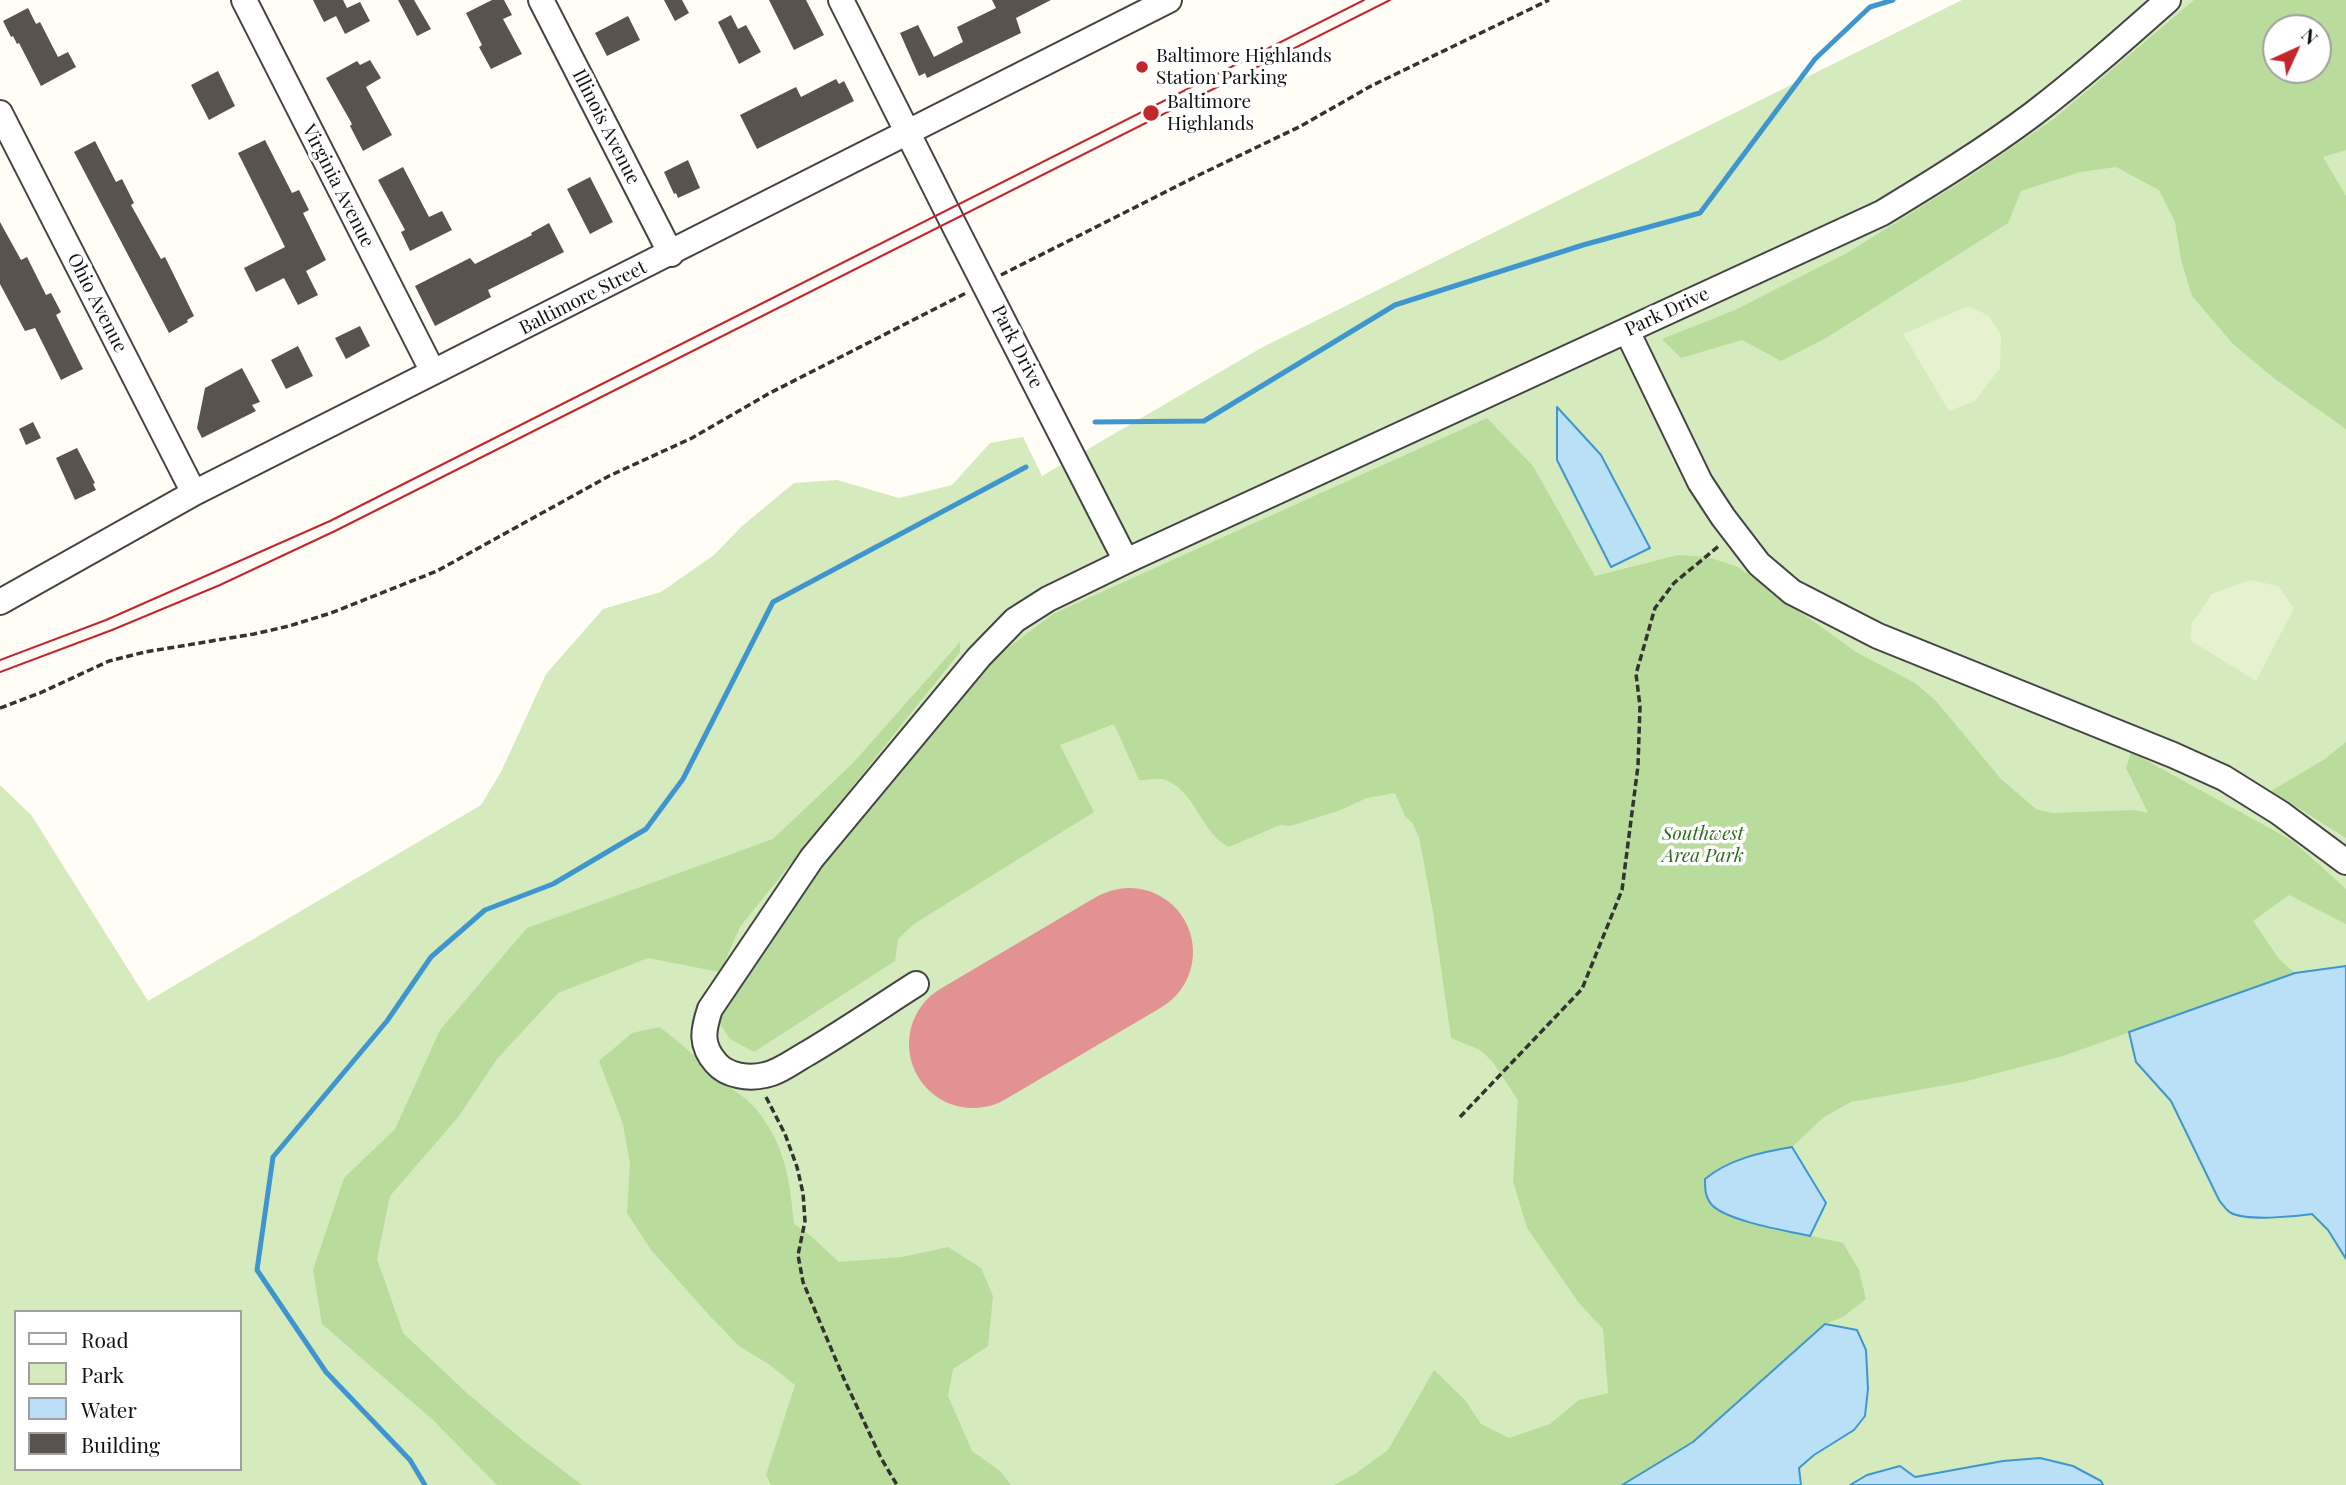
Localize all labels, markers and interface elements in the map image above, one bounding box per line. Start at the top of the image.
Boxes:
north arrow [2262,14,2332,84]
text: N [2296,22,2324,50]
place label: Baltimore Highlands Station Parking [1156,45,1332,89]
marker: Baltimore Highlands Station Parking [1134,59,1150,75]
street label: Illinois Avenue [567,66,645,188]
place label: Baltimore Highlands [1167,91,1254,135]
marker: Baltimore Highlands [1141,103,1161,123]
street label: Virginia Avenue [297,121,379,251]
street label: Ohio Avenue [62,250,132,356]
street label: Baltimore Street [516,256,650,340]
street label: Park Drive [1621,283,1713,341]
street label: Park Drive [986,302,1048,392]
park label: Southwest Area Park [1662,823,1744,867]
legend [14,1310,242,1471]
text: Road [81,1325,129,1353]
text: Park [81,1360,124,1388]
text: Water [81,1395,137,1423]
text: Building [81,1430,160,1458]

